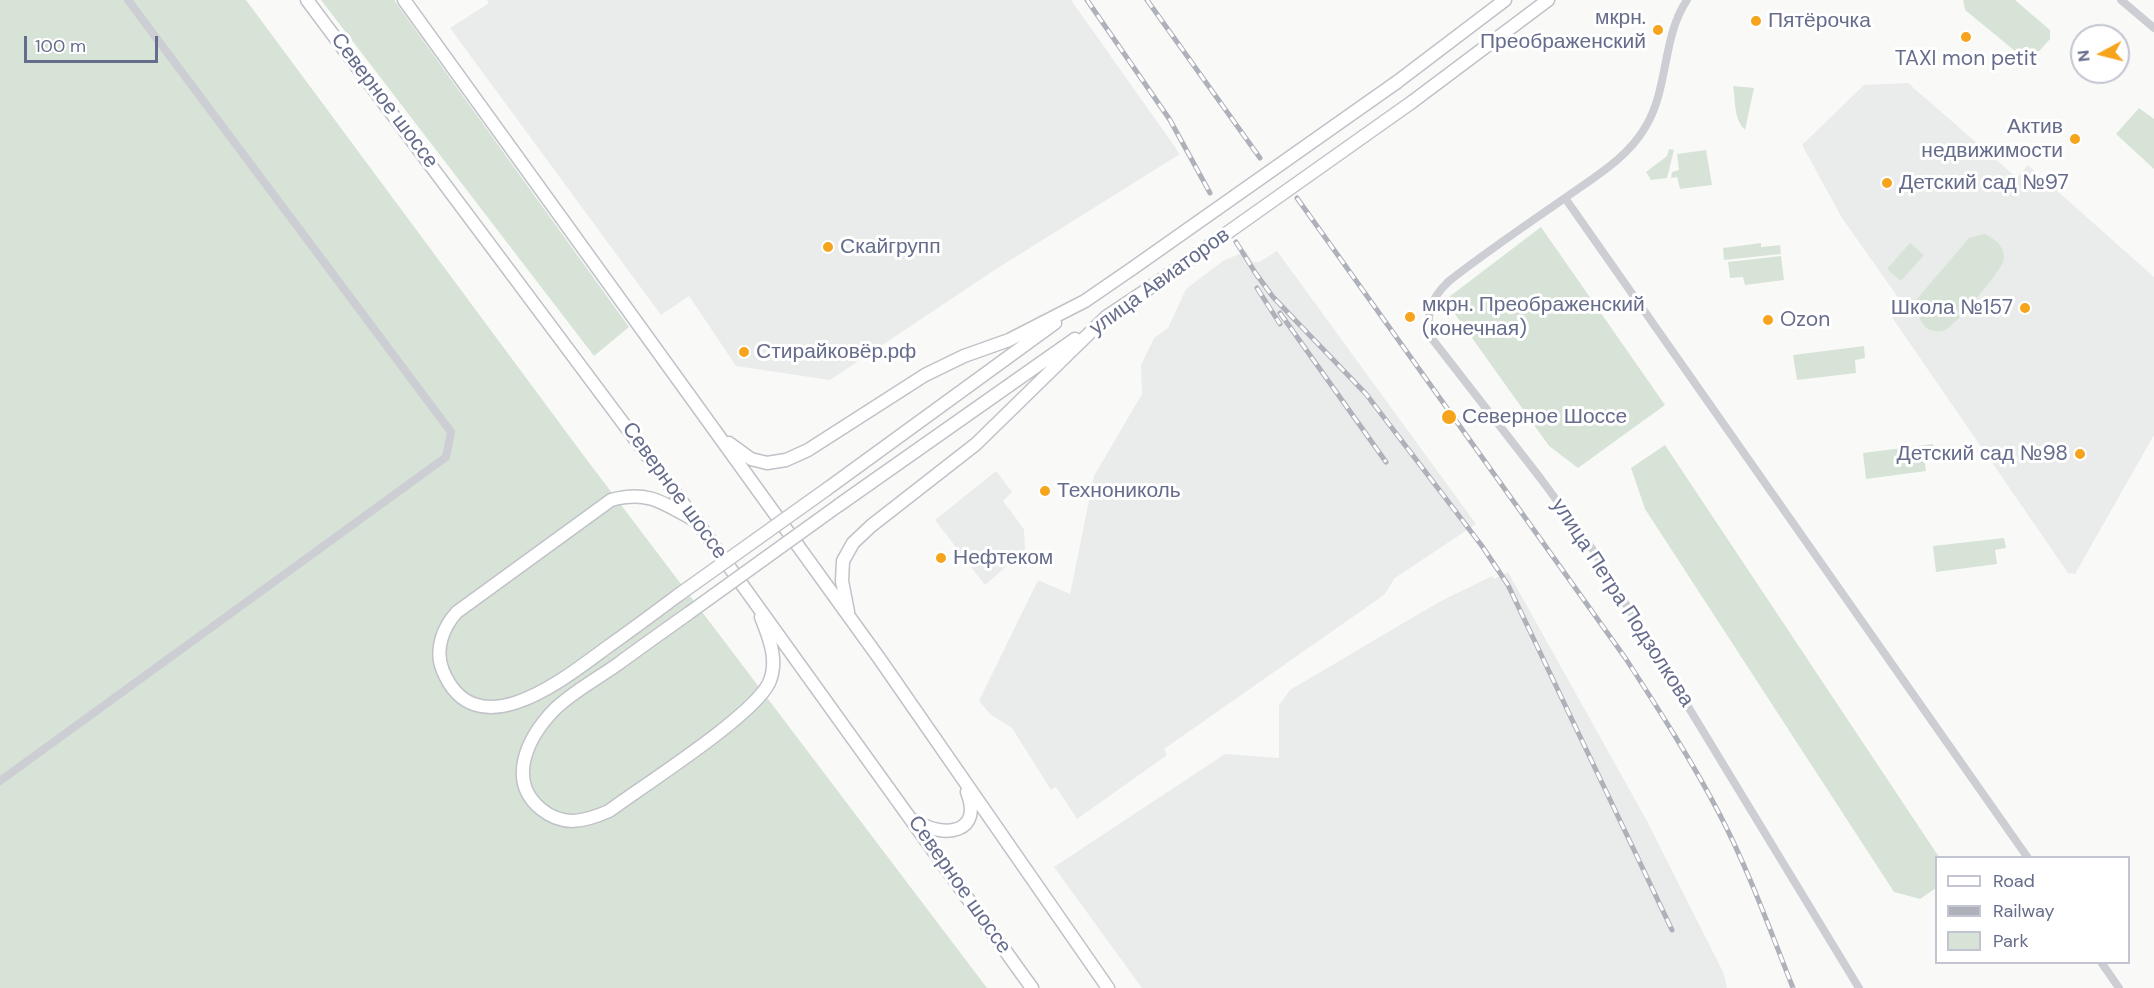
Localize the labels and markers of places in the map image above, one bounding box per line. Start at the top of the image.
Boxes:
place label: мкрн. Преображенский [1480,5,1646,55]
place label: Пятёрочка [1768,8,1871,34]
marker: Пятёрочка [1749,14,1763,28]
marker: мкрн. Преображенский [1651,23,1665,37]
marker: TAXI mon petit [1959,30,1973,44]
place label: TAXI mon petit [1895,46,2037,72]
place label: Актив недвижимости [1921,114,2063,164]
marker: Актив недвижимости [2068,132,2082,146]
place label: Детский сад №97 [1899,170,2069,196]
marker: Детский сад №97 [1880,176,1894,190]
place label: Скайгрупп [840,234,941,260]
marker: Скайгрупп [821,240,835,254]
place label: мкрн. Преображенский (конечная) [1422,292,1645,342]
place label: Школа №157 [1891,295,2013,321]
marker: Школа №157 [2018,301,2032,315]
place label: Ozon [1780,307,1830,333]
marker: мкрн. Преображенский (конечная) [1403,310,1417,324]
marker: Ozon [1761,313,1775,327]
place label: Стирайковёр.рф [756,339,916,365]
marker: Стирайковёр.рф [737,345,751,359]
place label: Северное Шоссе [1462,404,1627,430]
marker: Северное Шоссе [1440,408,1458,426]
place label: Детский сад №98 [1897,441,2068,467]
marker: Детский сад №98 [2073,447,2087,461]
place label: Технониколь [1057,478,1181,504]
marker: Технониколь [1038,484,1052,498]
place label: Нефтеком [953,545,1053,571]
marker: Нефтеком [934,551,948,565]

